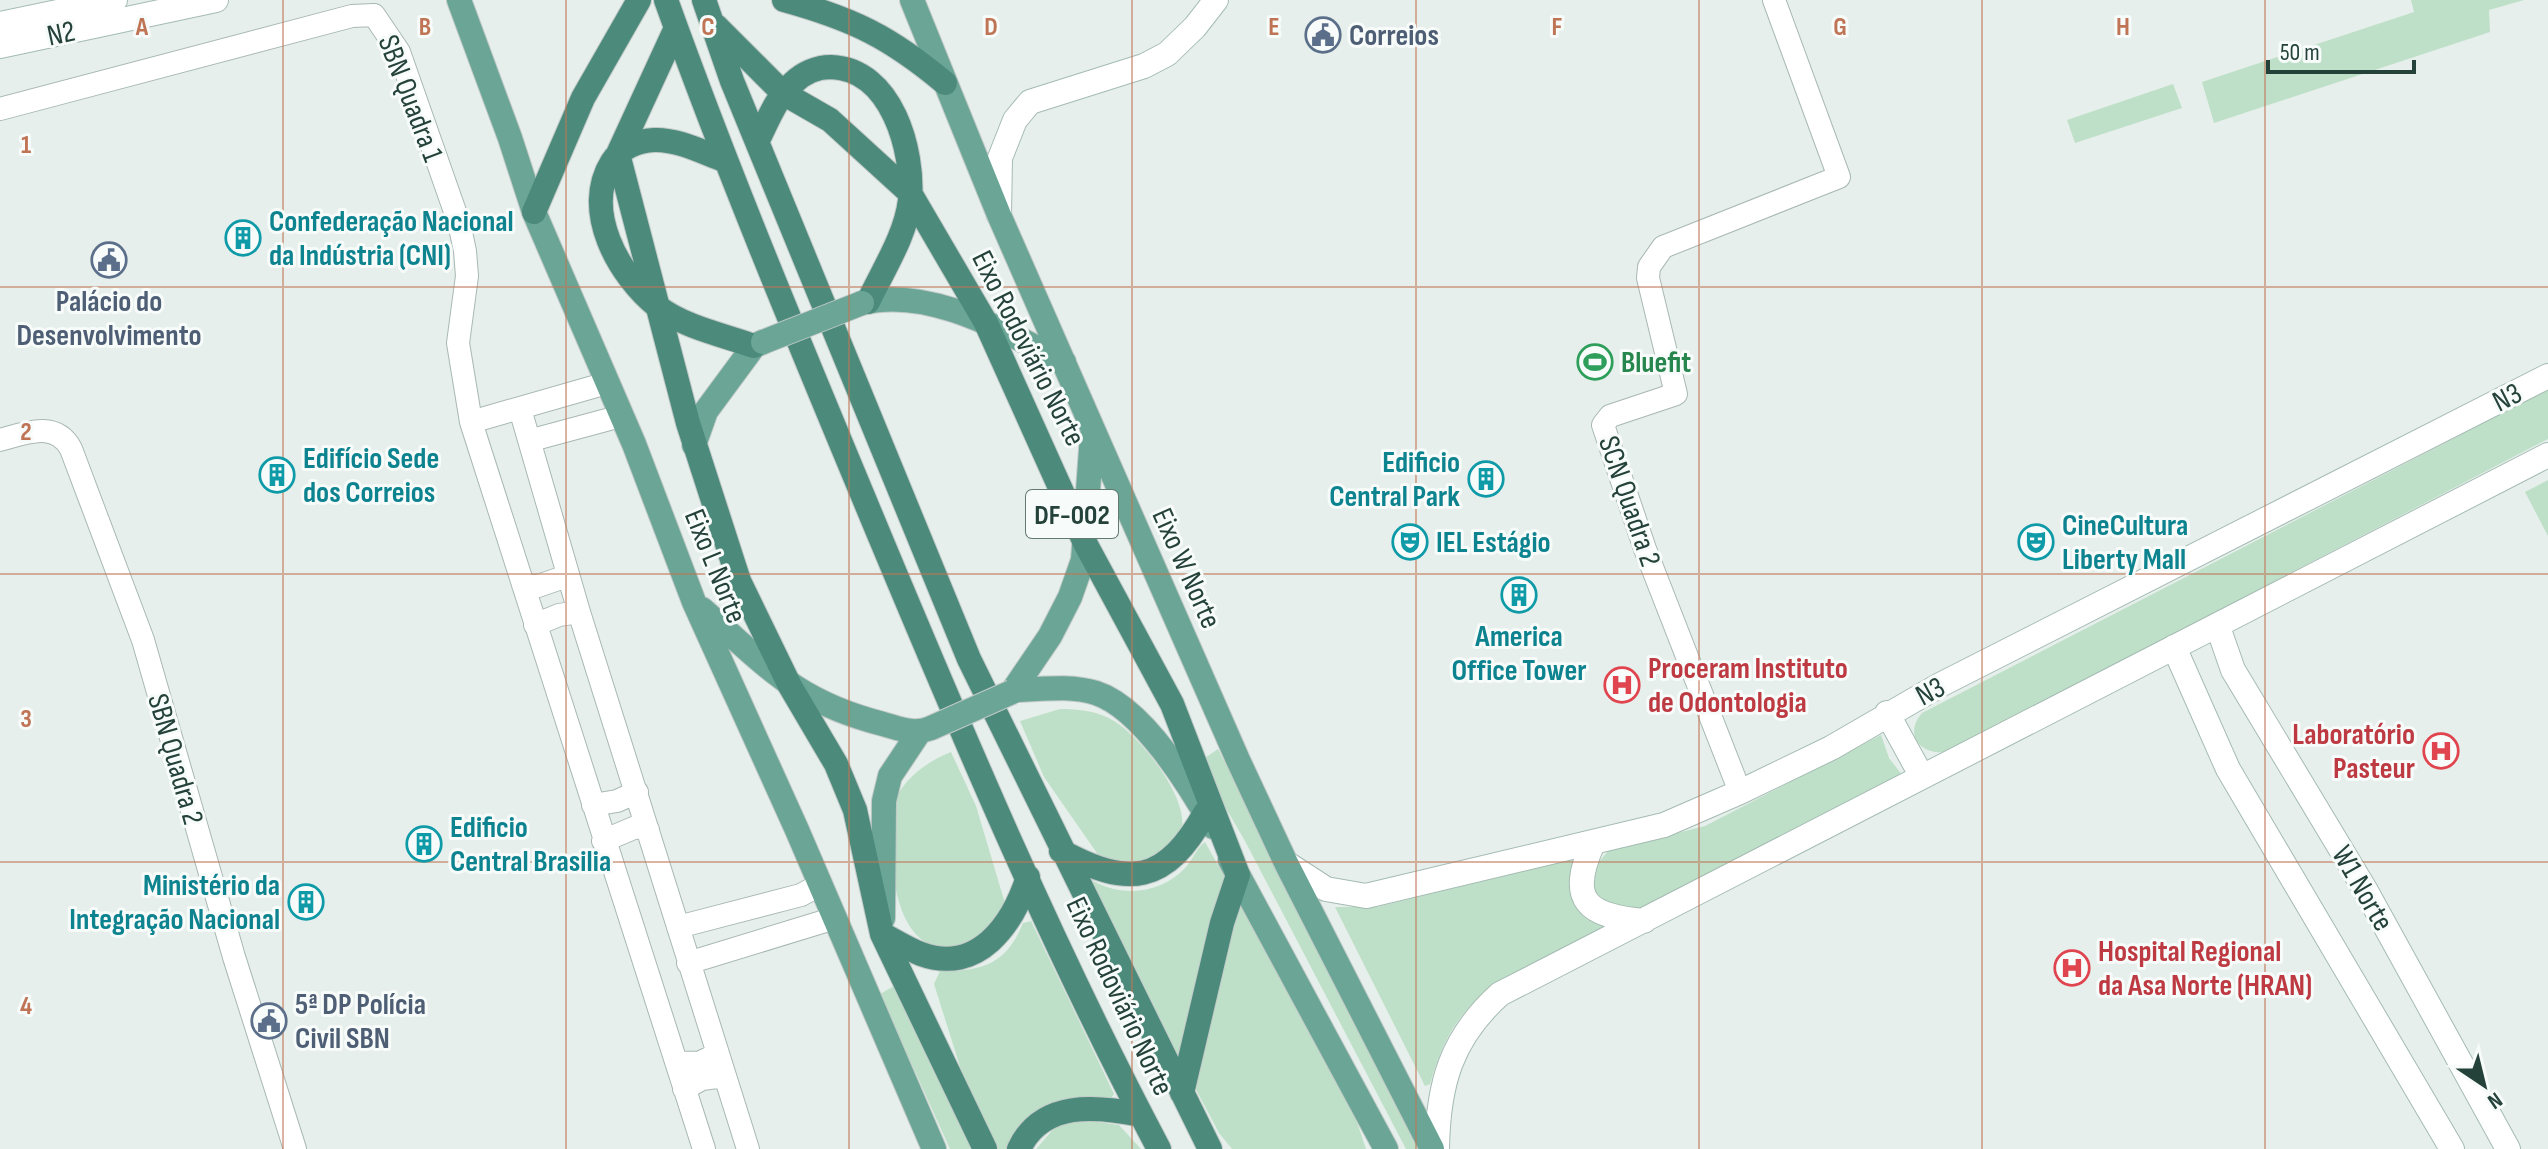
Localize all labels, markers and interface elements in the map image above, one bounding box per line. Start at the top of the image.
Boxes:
text: A [135,12,149,43]
text: B [419,12,431,43]
text: C [701,12,715,43]
text: D [984,12,998,43]
text: E [1268,12,1280,43]
text: F [1552,12,1563,43]
text: G [1833,12,1847,43]
text: H [2116,12,2130,43]
street label: N2 [44,13,78,54]
public building icon: Correios [1304,16,1342,54]
place label: Correios [1349,18,1439,54]
scale bar [2268,24,2414,74]
street label: SBN Quadra 1 [370,30,451,167]
text: 50 m [2280,38,2320,67]
text: 1 [21,130,31,161]
place label: Confederação Nacional da Indústria (CNI) [269,204,514,274]
building icon: Confederação Nacional da Indústria (CNI) [224,219,262,257]
public building icon: Palácio do Desenvolvimento [90,241,128,279]
street label: Eixo Rodoviário Norte [963,245,1093,452]
place label: Palácio do Desenvolvimento [16,284,202,354]
sports icon: Bluefit [1576,343,1614,381]
place label: Bluefit [1621,345,1691,381]
street label: N3 [2487,376,2528,420]
text: 2 [20,417,32,448]
street label: SCN Quadra 2 [1590,431,1668,571]
place label: Edifício Sede dos Correios [303,441,439,511]
place label: Edificio Central Park [1329,445,1460,515]
building icon: Edifício Sede dos Correios [258,456,296,494]
building icon: Edificio Central Park [1467,460,1505,498]
road number: DF-002 [1026,490,1118,538]
street label: Eixo W Norte [1144,503,1229,634]
street label: Eixo L Norte [676,504,754,629]
place label: CineCultura Liberty Mall [2062,508,2188,578]
theatre icon: IEL Estágio [1391,523,1429,561]
theatre icon: CineCultura Liberty Mall [2017,523,2055,561]
place label: IEL Estágio [1436,525,1551,561]
building icon: America Office Tower [1500,576,1538,614]
place label: America Office Tower [1451,619,1587,689]
place label: Proceram Instituto de Odontologia [1648,651,1848,721]
hospital icon: Proceram Instituto de Odontologia [1603,666,1641,704]
street label: N3 [1910,669,1951,714]
street label: SBN Quadra 2 [139,690,211,829]
text: 3 [20,704,32,735]
place label: Laboratório Pasteur [2292,717,2415,787]
hospital icon: Laboratório Pasteur [2422,732,2460,770]
place label: Edificio Central Brasilia [450,810,611,880]
building icon: Edificio Central Brasilia [405,825,443,863]
street label: W1 Norte [2323,839,2401,938]
place label: Ministério da Integração Nacional [69,868,280,938]
building icon: Ministério da Integração Nacional [287,883,325,921]
street label: Eixo Rodoviário Norte [1057,892,1181,1101]
place label: Hospital Regional da Asa Norte (HRAN) [2098,934,2312,1004]
hospital icon: Hospital Regional da Asa Norte (HRAN) [2053,949,2091,987]
place label: 5ª DP Polícia Civil SBN [295,987,426,1057]
text: 4 [20,991,32,1022]
public building icon: 5ª DP Polícia Civil SBN [250,1002,288,1040]
north arrow [2444,1045,2524,1125]
text: N [2482,1086,2507,1115]

